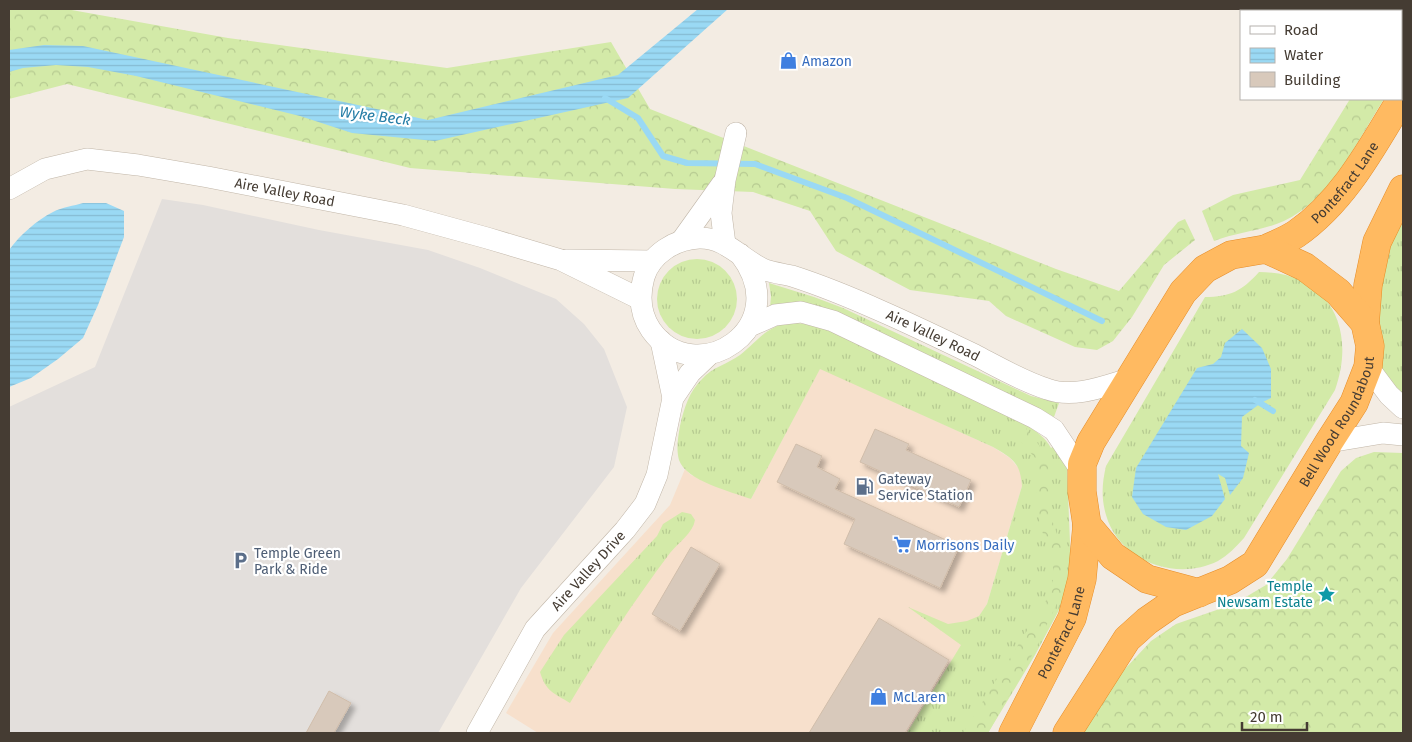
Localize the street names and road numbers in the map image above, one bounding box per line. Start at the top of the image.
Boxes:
street label: Pontefract Lane [1308,139,1382,227]
street label: Aire Valley Road [233,174,336,211]
street label: Aire Valley Road [883,306,983,365]
street label: Bell Wood Roundabout [1296,355,1378,490]
street label: Aire Valley Drive [548,527,629,614]
street label: Pontefract Lane [1034,584,1089,682]

